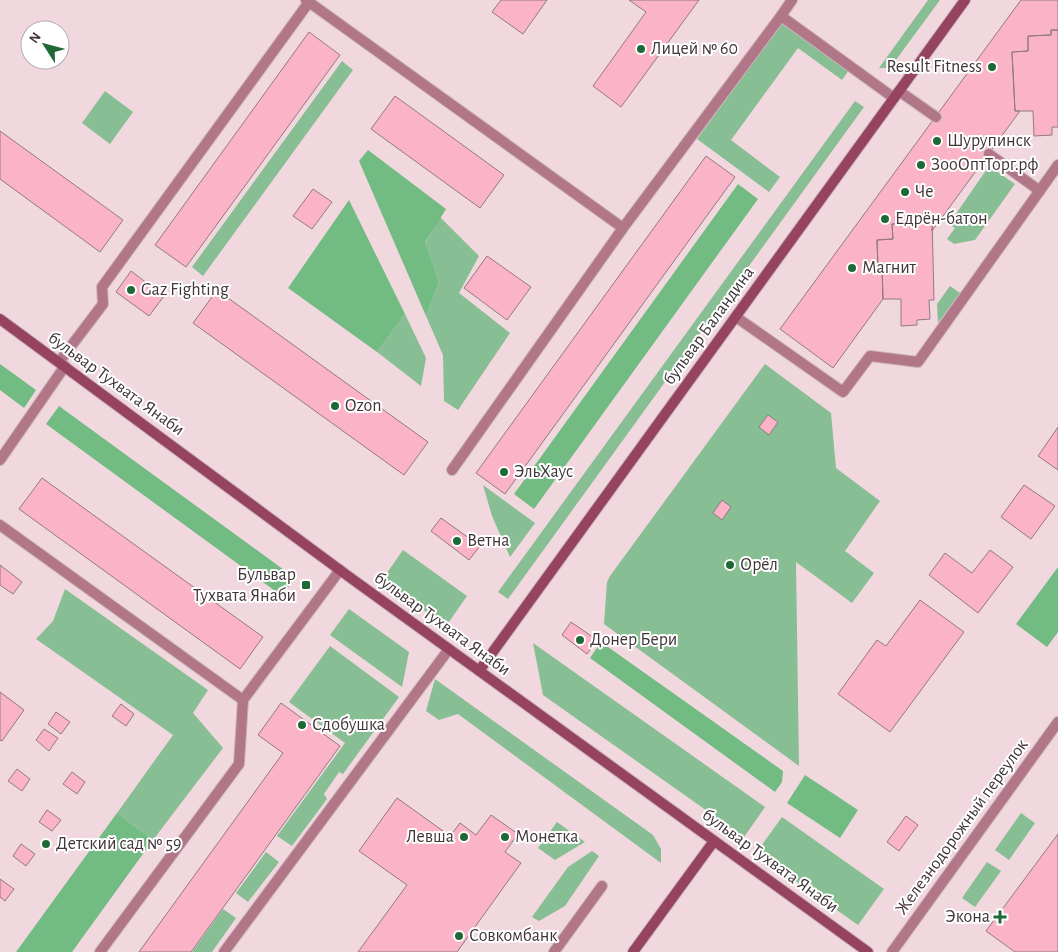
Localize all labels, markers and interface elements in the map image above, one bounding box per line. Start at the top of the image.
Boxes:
north arrow [20,20,70,70]
text: N [27,30,44,46]
place label: Лицей № 60 [651,40,738,58]
marker: Лицей № 60 [635,43,647,55]
place label: Result Fitness [887,58,982,76]
marker: Result Fitness [986,61,998,73]
place label: Шурупинск [947,132,1032,150]
marker: Шурупинск [931,135,943,147]
place label: ЗооОптТорг.рф [931,156,1038,174]
marker: ЗооОптТорг.рф [915,159,927,171]
place label: Че [915,183,934,201]
marker: Че [899,186,911,198]
place label: Едрён-батон [895,209,988,228]
marker: Едрён-батон [879,213,891,225]
place label: Магнит [862,259,917,277]
marker: Магнит [846,262,858,274]
street label: бульвар Баландина [659,263,758,388]
place label: Gaz Fighting [141,281,229,299]
marker: Gaz Fighting [125,284,137,296]
street label: бульвар Тухвата Янаби [45,328,188,439]
place label: Ozon [345,397,382,415]
marker: Ozon [329,400,341,412]
place label: ЭльХаус [514,463,573,481]
marker: ЭльХаус [498,466,510,478]
place label: Ветна [467,532,510,550]
marker: Ветна [451,535,463,547]
place label: Орёл [740,556,778,574]
marker: Орёл [724,559,736,571]
place label: Бульвар Тухвата Янаби [193,566,296,605]
street label: бульвар Тухвата Янаби [371,568,514,679]
marker: Бульвар Тухвата Янаби [300,579,312,591]
place label: Донер Бери [590,631,677,649]
marker: Донер Бери [574,634,586,646]
place label: Сдобушка [312,715,385,734]
marker: Сдобушка [296,719,308,731]
street label: Железнодорожный переулок [892,735,1032,918]
street label: бульвар Тухвата Янаби [699,805,842,916]
place label: Левша [406,828,454,846]
place label: Монетка [515,828,578,846]
marker: Левша [458,831,470,843]
marker: Монетка [499,831,511,843]
place label: Детский сад № 59 [56,835,182,853]
marker: Детский сад № 59 [40,838,52,850]
place label: Экона [945,908,990,926]
marker: Экона [994,911,1006,923]
place label: Совкомбанк [469,926,558,945]
marker: Совкомбанк [453,930,465,942]

